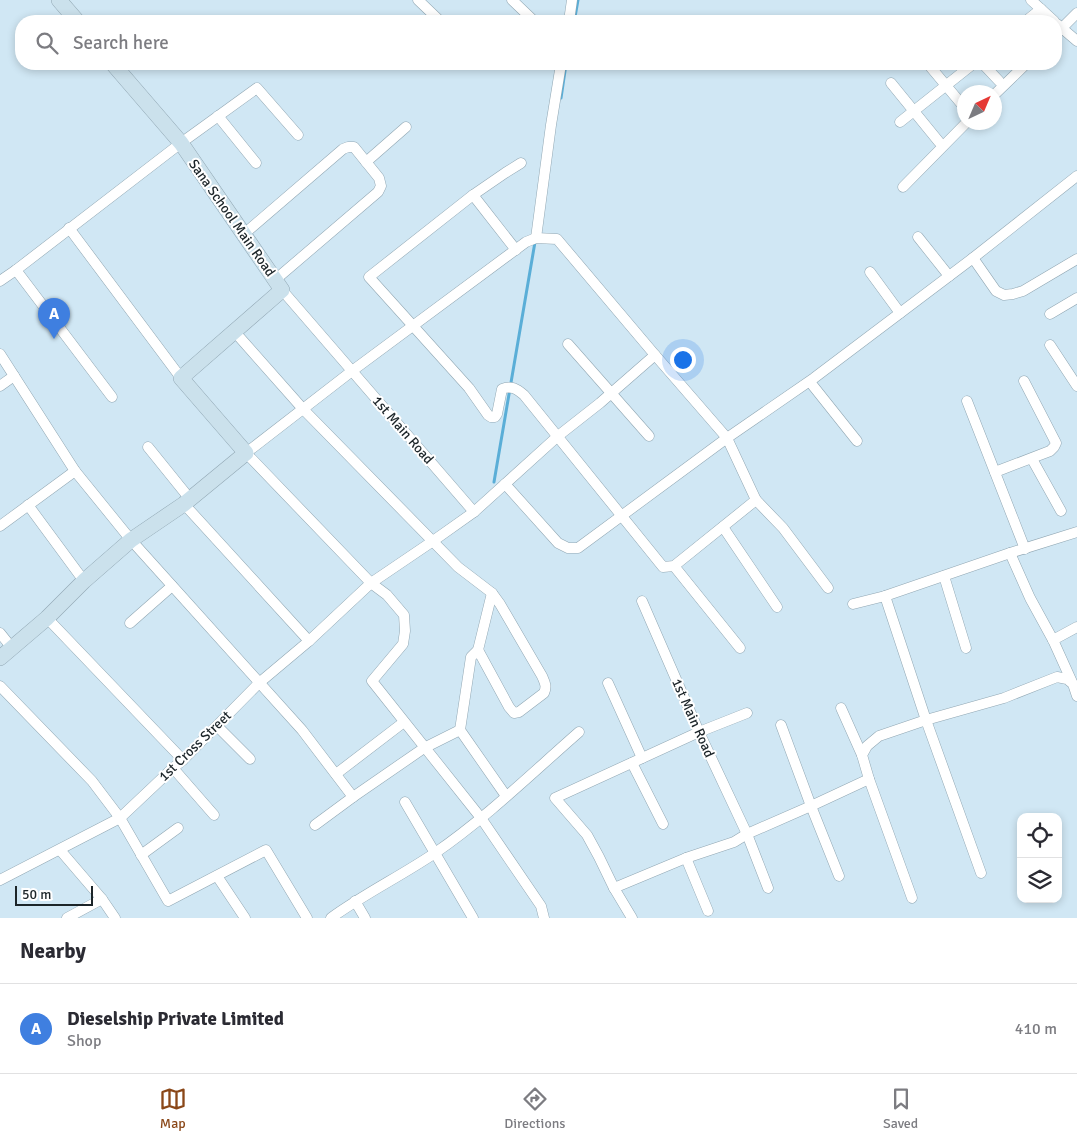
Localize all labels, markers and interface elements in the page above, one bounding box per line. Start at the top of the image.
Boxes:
search box [15,15,1062,70]
icon: search [33,29,61,57]
text: Search here [73,31,169,55]
north arrow [957,85,1002,130]
street label: Sana School Main Road [185,156,279,280]
pin: A [38,298,70,339]
your location [670,347,696,373]
street label: 1st Main Road [369,393,437,467]
street label: 1st Main Road [668,676,718,760]
street label: 1st Cross Street [155,707,235,785]
map controls [1017,813,1062,903]
button: locate [1017,813,1062,858]
button: layers [1017,858,1062,903]
scale bar [15,883,92,906]
text: 50 m [22,886,51,903]
text: Nearby [20,938,86,964]
text: Dieselship Private Limited [67,1007,284,1031]
text: A [31,1019,41,1039]
text: 410 m [1015,1019,1057,1039]
text: Shop [67,1031,101,1051]
tab: Map [159,1085,187,1132]
tab: Directions [504,1085,565,1132]
tab: Saved [883,1085,918,1132]

